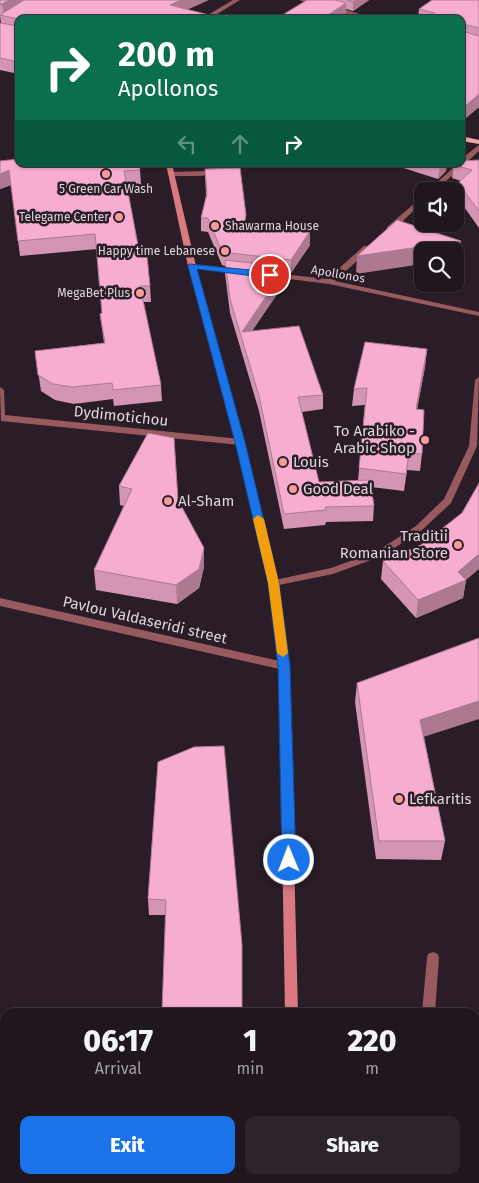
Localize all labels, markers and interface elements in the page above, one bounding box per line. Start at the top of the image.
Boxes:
text: 200 m [118,33,215,75]
icon: right [35,35,100,100]
text: Apollonos [118,75,218,102]
icon: left [173,130,201,158]
icon: ahead [226,130,254,158]
icon: right [279,130,307,158]
marker: 5 Green Car Wash [100,168,112,180]
place label: 5 Green Car Wash [59,182,153,196]
map controls [414,182,464,292]
button: sound [414,182,464,232]
place label: Telegame Center [19,210,109,224]
marker: Telegame Center [113,211,125,223]
place label: Shawarma House [225,219,319,233]
marker: Shawarma House [209,220,221,232]
button: search [414,242,464,292]
place label: Happy time Lebanese [98,244,215,258]
marker: Happy time Lebanese [219,245,231,257]
pin [249,254,291,296]
icon: arrive [256,261,284,289]
street label: Apollonos [310,262,367,286]
place label: MegaBet Plus [57,286,130,300]
marker: MegaBet Plus [134,287,146,299]
street label: Dydimotichou [73,402,169,430]
place label: To Arabiko - Arabic Shop [334,422,415,457]
marker: To Arabiko - Arabic Shop [419,434,431,446]
place label: Louis [293,453,329,471]
marker: Louis [277,456,289,468]
place label: Good Deal [303,480,374,498]
marker: Good Deal [287,483,299,495]
place label: Al-Sham [178,492,234,510]
marker: Al-Sham [162,495,174,507]
place label: Traditii Romanian Store [340,527,448,562]
marker: Traditii Romanian Store [452,539,464,551]
street label: Pavlou Valdaseridi street [61,592,229,648]
place label: Lefkaritis [409,790,472,808]
marker: Lefkaritis [393,793,405,805]
position arrow [262,833,314,885]
text: 06:17 [83,1023,153,1059]
text: 1 [243,1023,257,1059]
text: 220 [347,1023,397,1059]
text: Arrival [95,1059,142,1078]
text: min [236,1059,264,1078]
text: m [365,1059,379,1078]
button: Exit [20,1116,235,1174]
button: Share [245,1116,460,1174]

